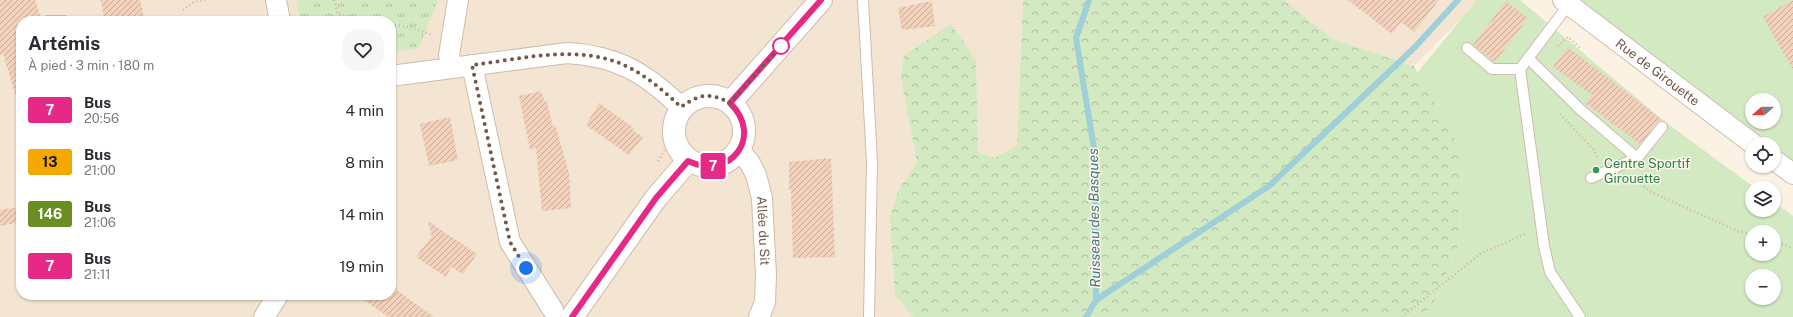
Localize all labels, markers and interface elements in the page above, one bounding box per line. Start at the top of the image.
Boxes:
button: heart [342,29,384,71]
text: Artémis [28,32,100,54]
street label: Rue de Girouette [1613,36,1702,109]
unlabelled marker [772,37,790,55]
text: À pied · 3 min · 180 m [28,58,154,73]
north arrow [1745,93,1781,129]
map controls [1745,93,1781,305]
text: Bus [84,94,111,111]
text: 7 [46,102,54,118]
text: 4 min [345,102,384,119]
text: 20:56 [84,111,119,126]
button: locate [1745,137,1781,173]
text: Bus [84,146,111,163]
water label: Ruisseau des Basques [1085,148,1103,288]
line badge: 7 [700,153,726,179]
text: 13 [42,154,58,170]
text: 8 min [345,154,384,171]
place label: Centre Sportif Girouette [1604,156,1690,186]
text: 7 [709,158,717,174]
text: 21:00 [84,163,116,178]
marker: Centre Sportif Girouette [1591,165,1601,175]
button: layers [1745,181,1781,217]
street label: Allée du Sit [754,196,773,266]
text: Bus [84,198,111,215]
text: 146 [38,206,62,222]
text: 14 min [339,206,384,223]
text: 21:06 [84,215,116,230]
button: + [1745,225,1781,261]
text: Bus [84,250,111,267]
text: 7 [46,258,54,274]
text: 19 min [339,258,384,275]
your location [516,258,536,278]
text: 21:11 [84,267,111,282]
button: − [1745,269,1781,305]

